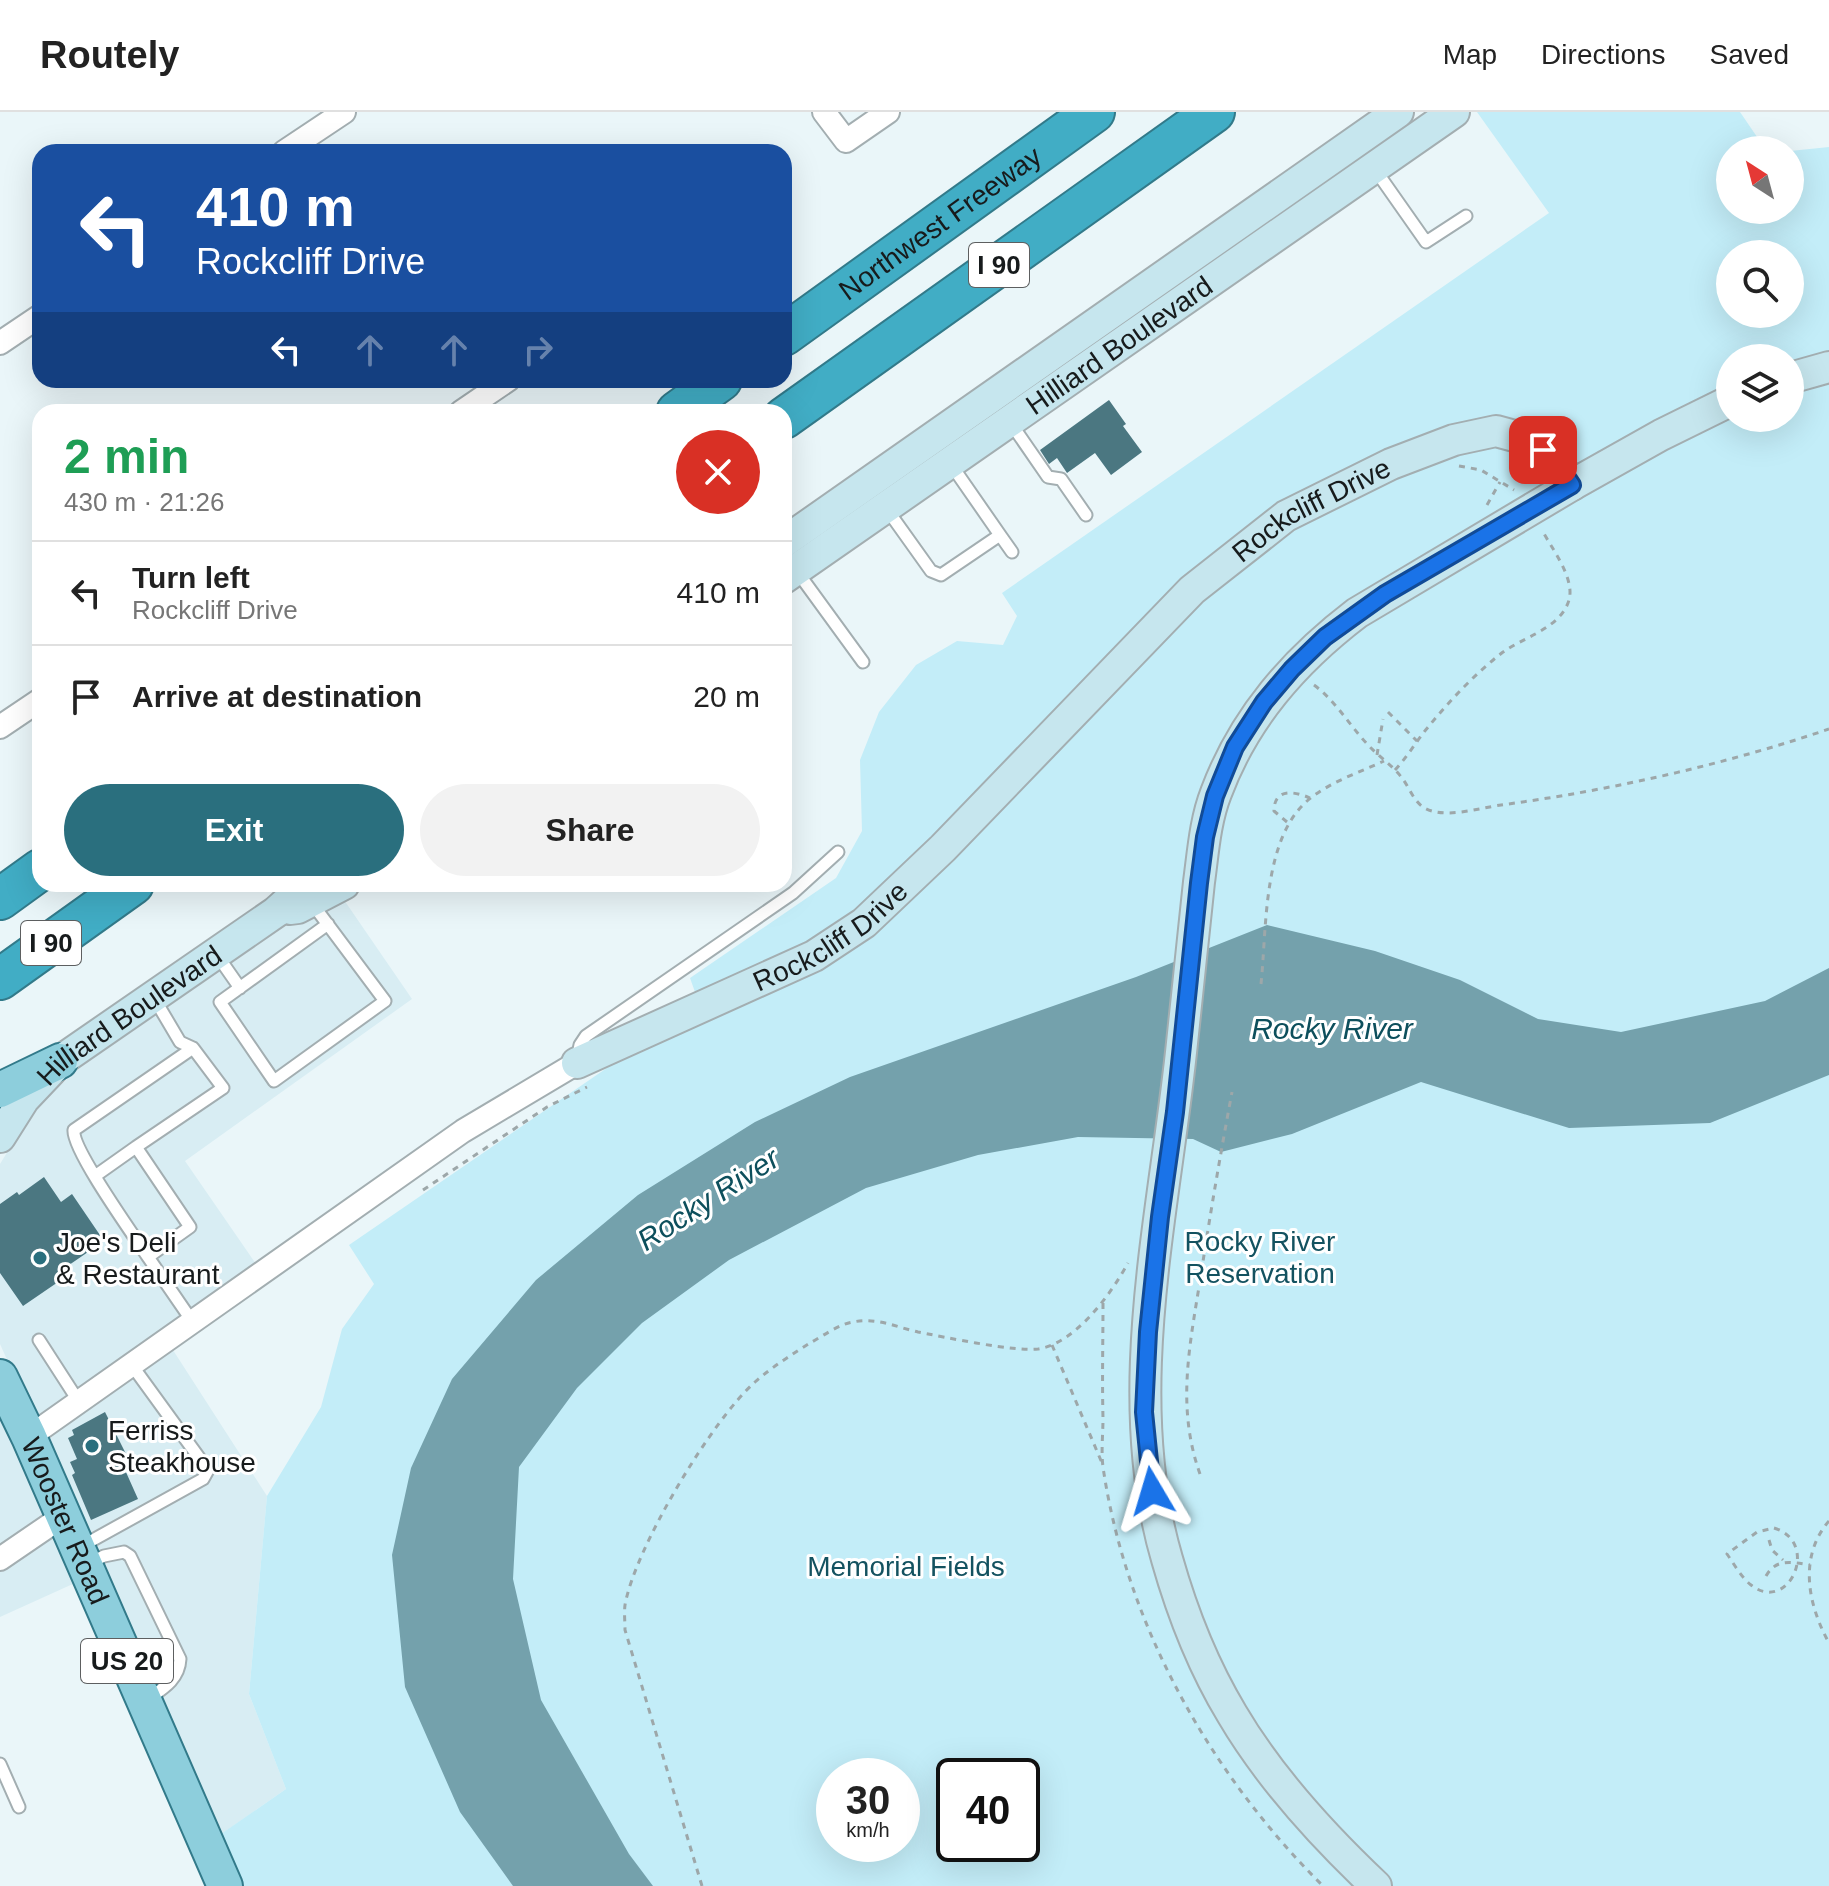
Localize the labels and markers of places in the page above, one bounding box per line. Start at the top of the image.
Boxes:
pin [1509,416,1577,484]
place label: Joe's Deli & Restaurant [56,1227,220,1290]
marker: Joe's Deli & Restaurant [31,1249,49,1267]
place label: Ferriss Steakhouse [108,1415,256,1478]
marker: Ferriss Steakhouse [83,1437,101,1455]

